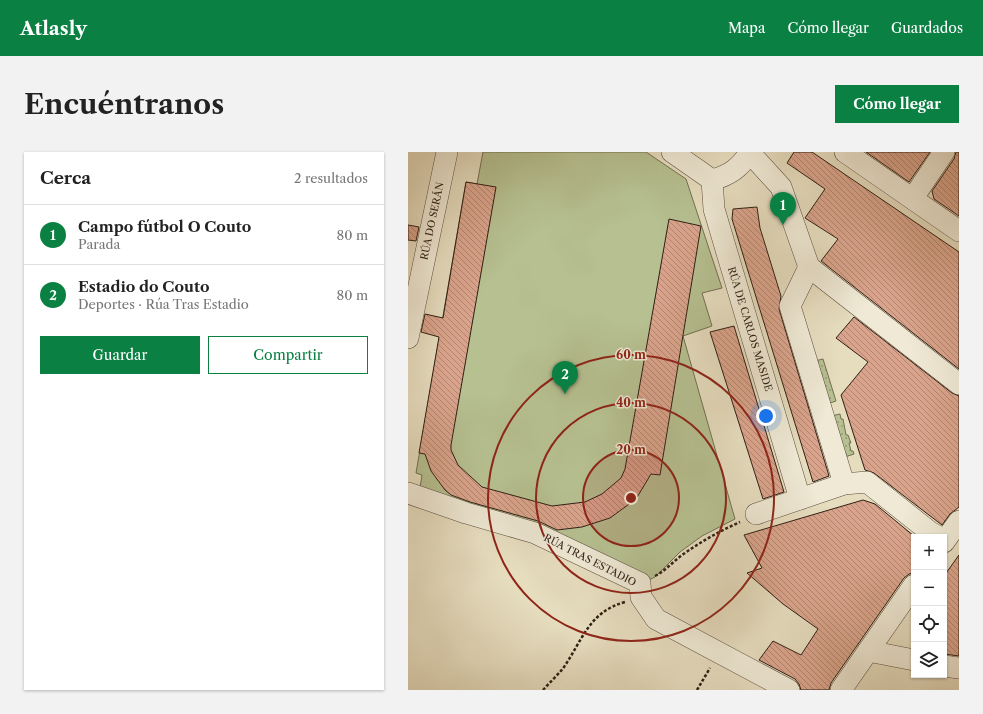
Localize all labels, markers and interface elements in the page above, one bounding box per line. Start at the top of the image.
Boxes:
text: Atlasly [20,17,87,40]
text: Mapa [728,19,765,37]
text: Cómo llegar [787,19,869,37]
text: Guardados [891,19,963,37]
button: Cómo llegar [835,85,959,123]
text: Encuéntranos [24,87,224,121]
text: Cerca [40,168,91,188]
text: 2 resultados [294,170,368,186]
street label: RÚA DO SERÁN [417,181,447,261]
pin: 1 [770,192,796,225]
text: Campo fútbol O Couto [78,217,251,236]
text: 1 [50,227,56,243]
text: 80 m [336,227,368,243]
text: Parada [78,236,120,252]
street label: RÚA DE CARLOS MASIDE [725,265,775,393]
text: Estadio do Couto [78,277,209,296]
text: 2 [49,287,57,303]
text: 80 m [336,287,368,303]
text: Deportes · Rúa Tras Estadio [78,296,249,312]
button: Guardar [40,336,200,374]
button: Compartir [208,336,368,374]
text: 60 m [616,347,646,362]
pin: 2 [552,361,578,394]
text: 40 m [616,395,646,410]
your location [756,406,776,426]
text: 20 m [616,442,646,457]
centre of rings [624,491,638,505]
street label: RÚA TRAS ESTADIO [542,531,638,589]
map controls [911,534,947,678]
button: + [911,534,947,570]
button: − [911,570,947,606]
button: locate [911,606,947,642]
button: layers [911,642,947,678]

